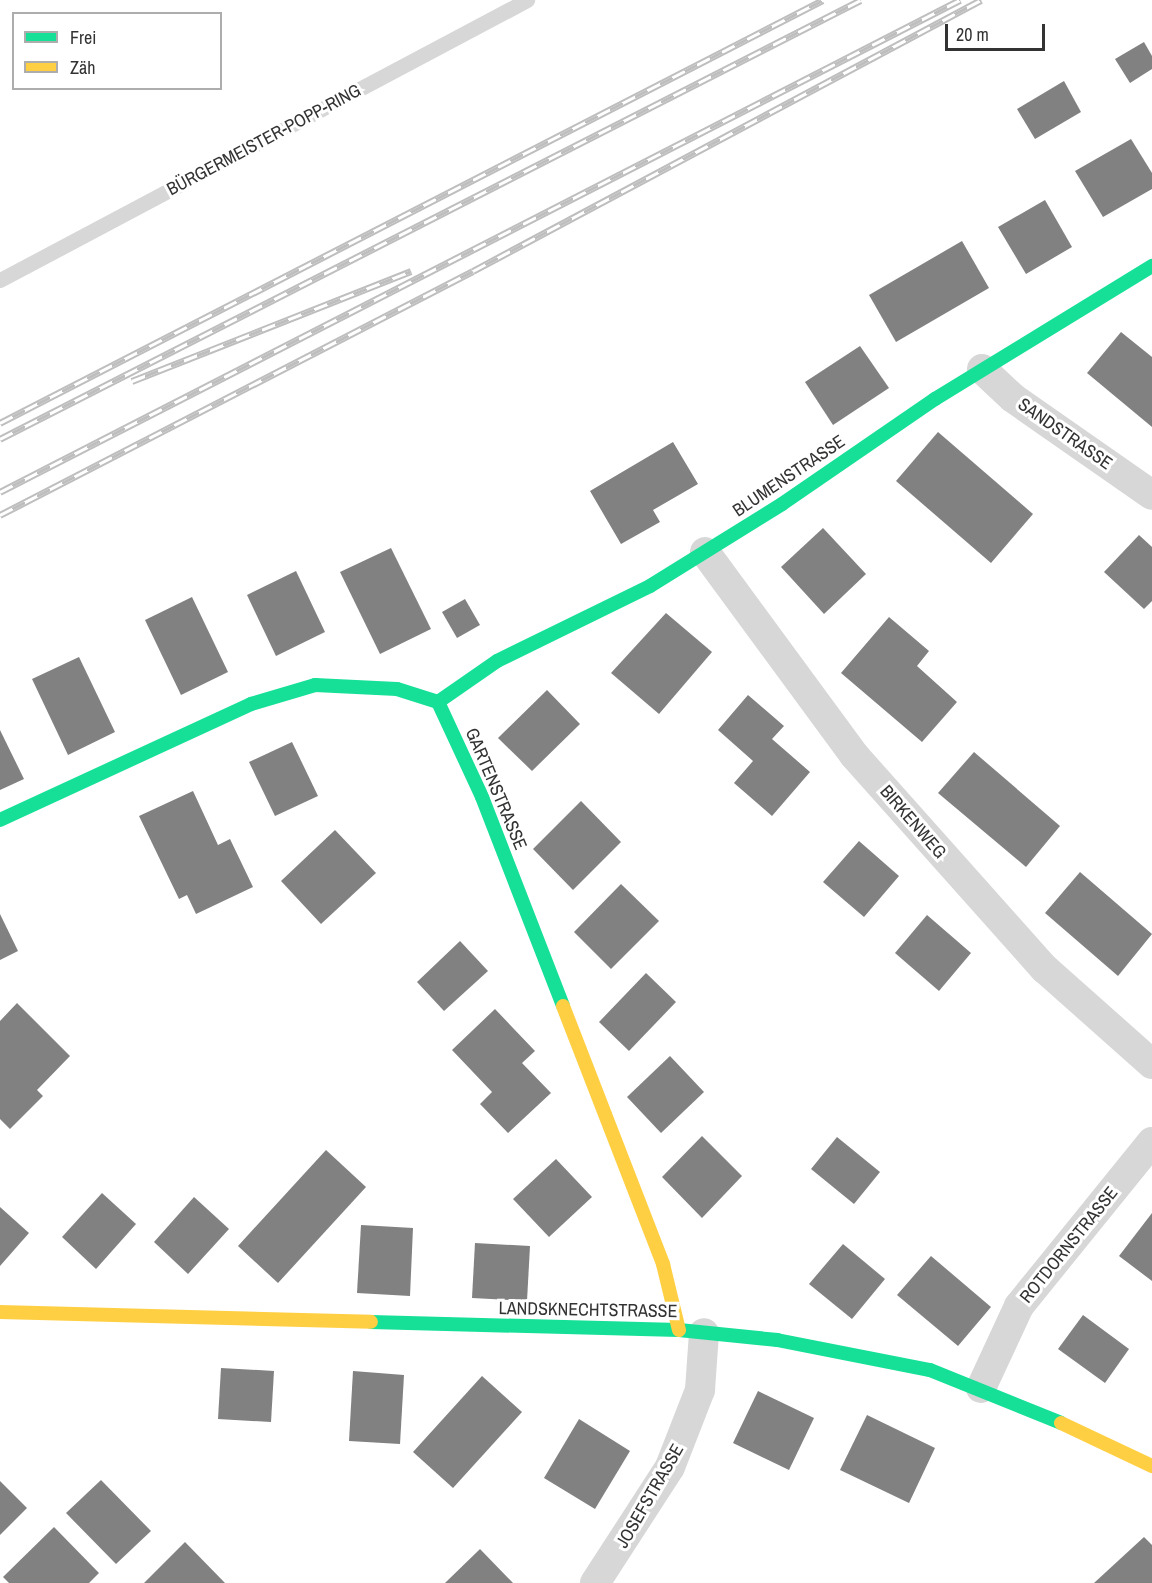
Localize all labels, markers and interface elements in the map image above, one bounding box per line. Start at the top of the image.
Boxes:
legend [12,12,222,90]
scale bar [948,12,1048,50]
text: 20 m [956,22,989,47]
text: Frei [70,25,96,50]
text: Zäh [70,55,95,80]
street label: BÜRGERMEISTER-POPP-RING [163,80,365,200]
street label: SANDSTRASSE [1014,394,1116,474]
street label: BLUMENSTRASSE [729,431,849,521]
street label: GARTENSTRASSE [461,725,531,853]
street label: BIRKENWEG [875,781,951,863]
street label: ROTDORNSTRASSE [1015,1182,1123,1308]
street label: LANDSKNECHTSTRASSE [498,1298,678,1322]
street label: JOSEFSTRASSE [612,1440,688,1552]

